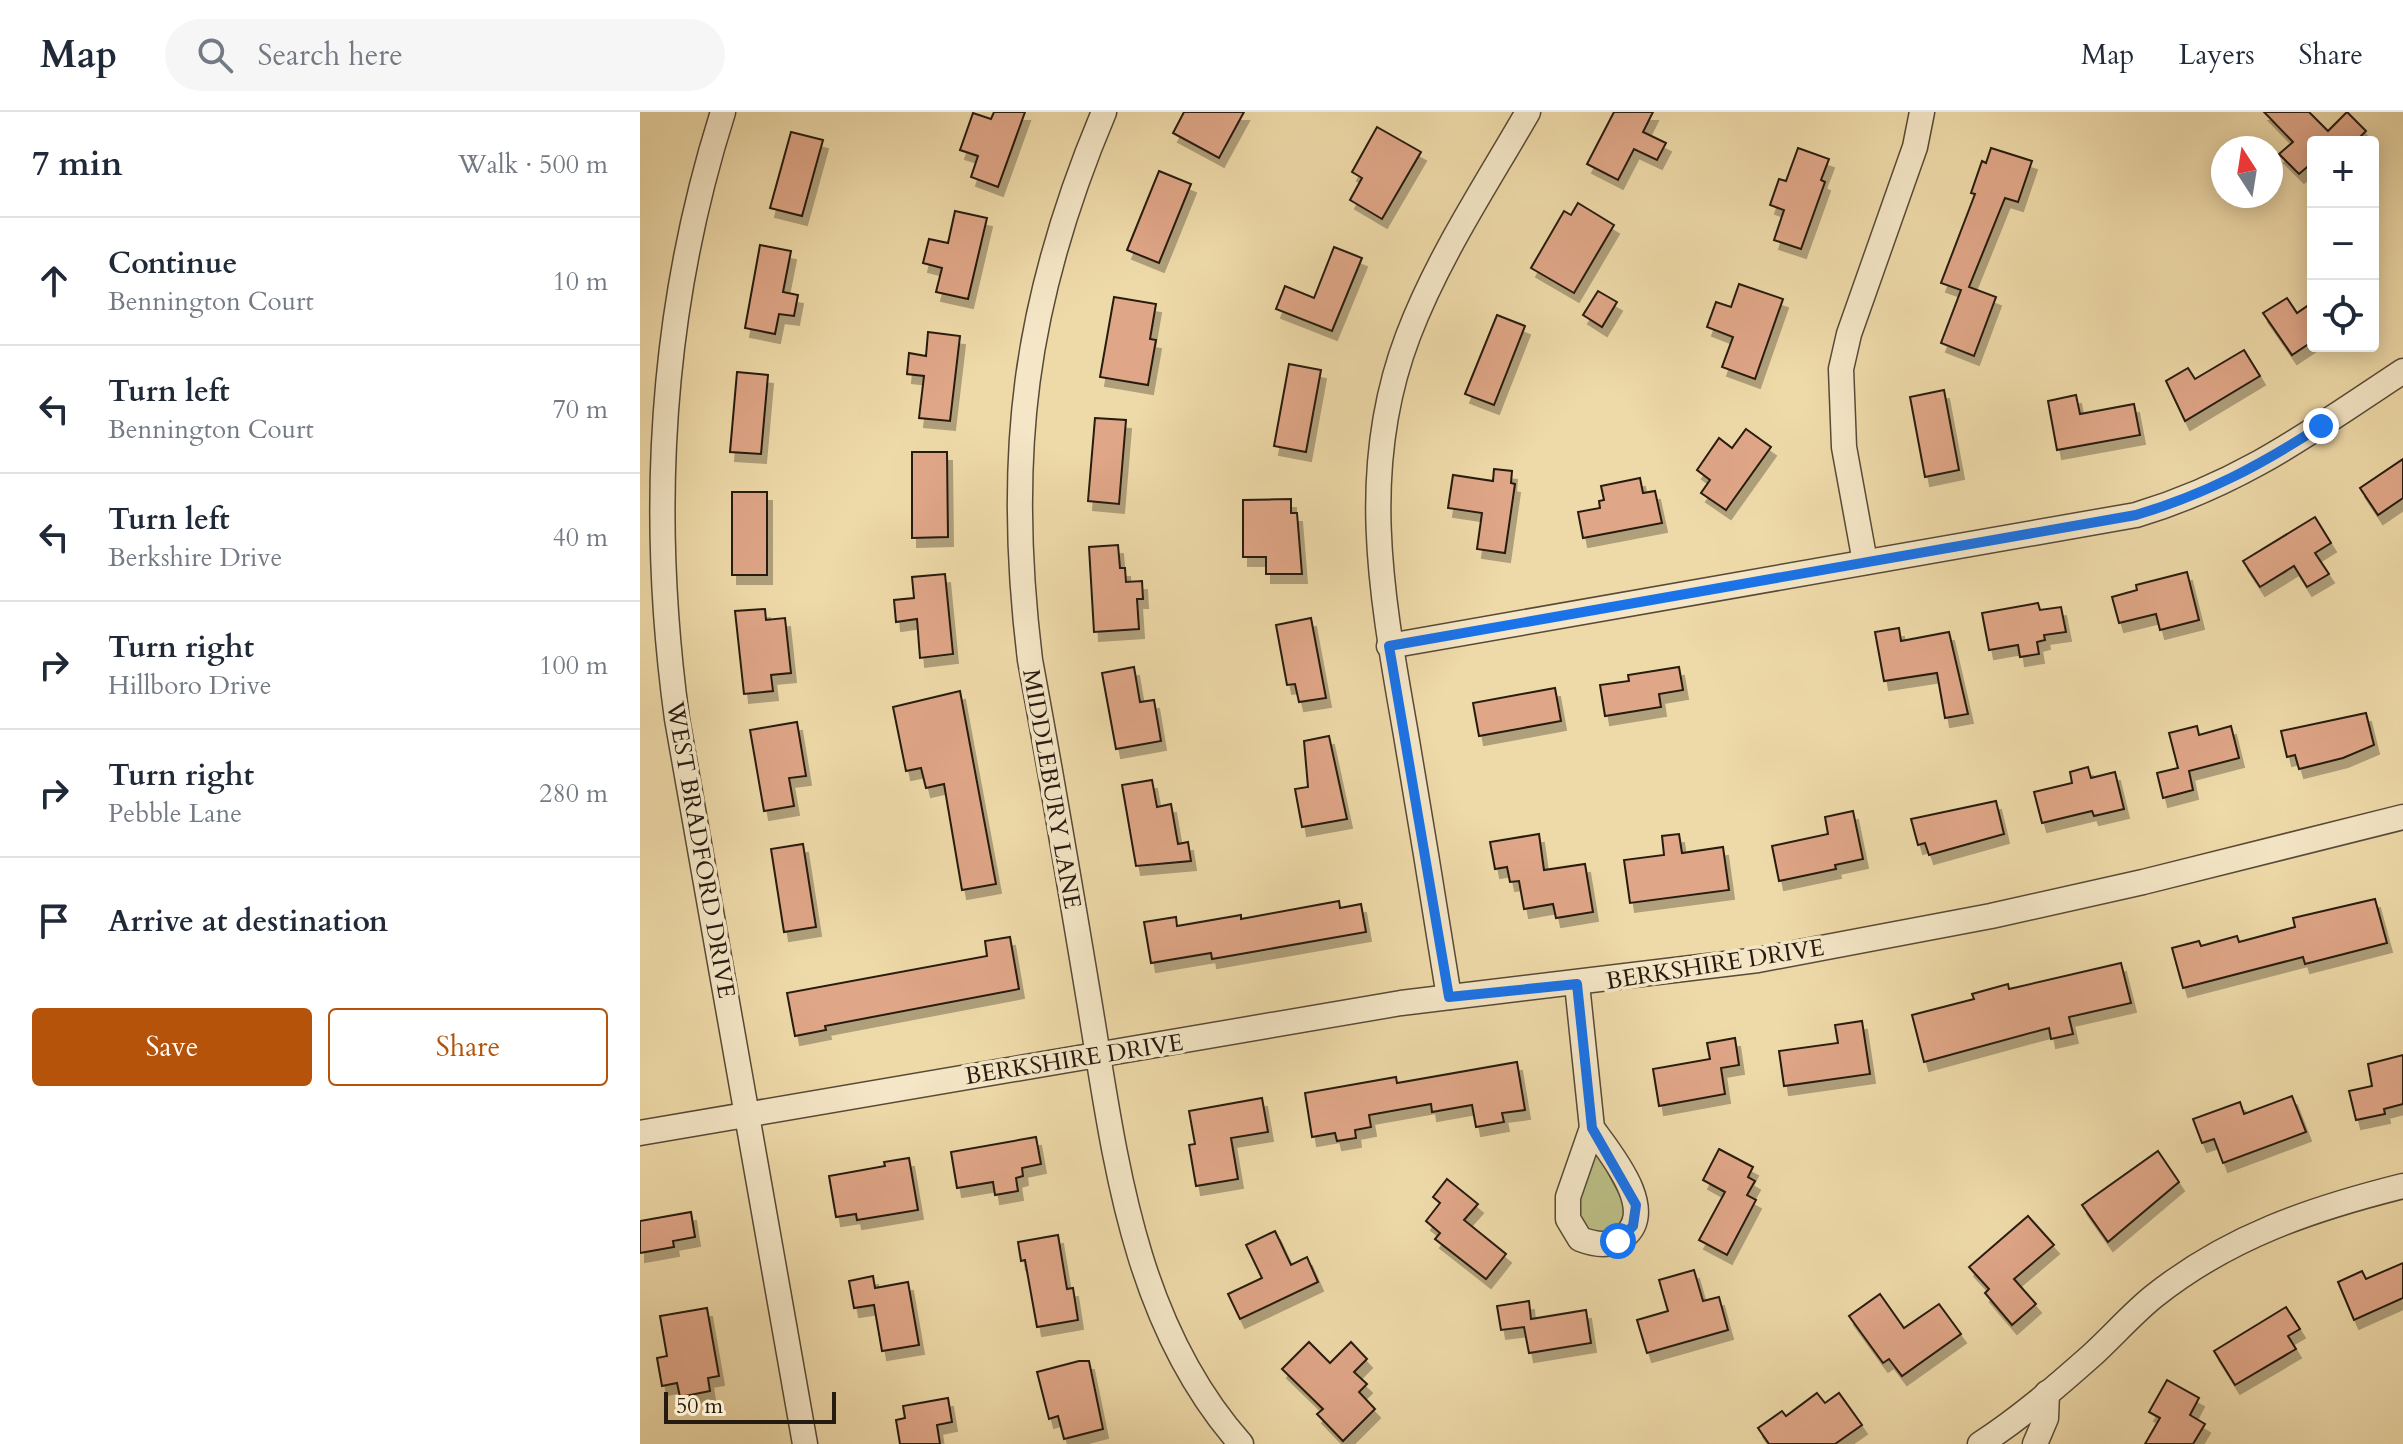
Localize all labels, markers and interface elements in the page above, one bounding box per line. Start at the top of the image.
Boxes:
search box [165,19,725,91]
text: Map [40,29,117,81]
icon: search [193,33,237,77]
text: Search here [257,35,403,76]
text: Map [2081,36,2134,74]
text: Layers [2178,36,2255,74]
text: Share [2299,36,2363,74]
north arrow [2211,136,2283,208]
map controls [2307,136,2379,352]
button: + [2307,136,2379,208]
text: 7 min [32,141,123,187]
text: Walk · 500 m [458,147,608,182]
button: − [2307,208,2379,280]
text: Continue [108,243,237,284]
icon: ahead [32,259,76,303]
text: 10 m [552,264,608,299]
button: locate [2307,280,2379,352]
text: Bennington Court [108,284,314,319]
text: Turn left [108,371,230,412]
icon: left [32,387,76,431]
text: 70 m [552,392,608,427]
route end [2303,408,2339,444]
text: Bennington Court [108,412,314,447]
text: Turn left [108,499,230,540]
icon: left [32,515,76,559]
text: 40 m [552,520,608,555]
text: Berkshire Drive [108,540,282,575]
text: Turn right [108,627,254,668]
icon: right [32,643,76,687]
text: 100 m [539,648,608,683]
street label: MIDDLEBURY LANE [1014,667,1089,912]
text: Hillboro Drive [108,668,272,703]
street label: WEST BRADFORD DRIVE [658,698,743,1001]
text: Turn right [108,755,254,796]
icon: right [32,771,76,815]
text: 280 m [539,776,608,811]
text: Pebble Lane [108,796,242,831]
icon: arrive [32,899,76,943]
text: Arrive at destination [108,901,388,942]
street label: BERKSHIRE DRIVE [1604,931,1827,998]
button: Save [32,1008,312,1086]
button: Share [328,1008,608,1086]
street label: BERKSHIRE DRIVE [963,1026,1186,1093]
route start [1600,1223,1636,1259]
scale bar [664,1388,836,1424]
text: 50 m [676,1391,723,1421]

